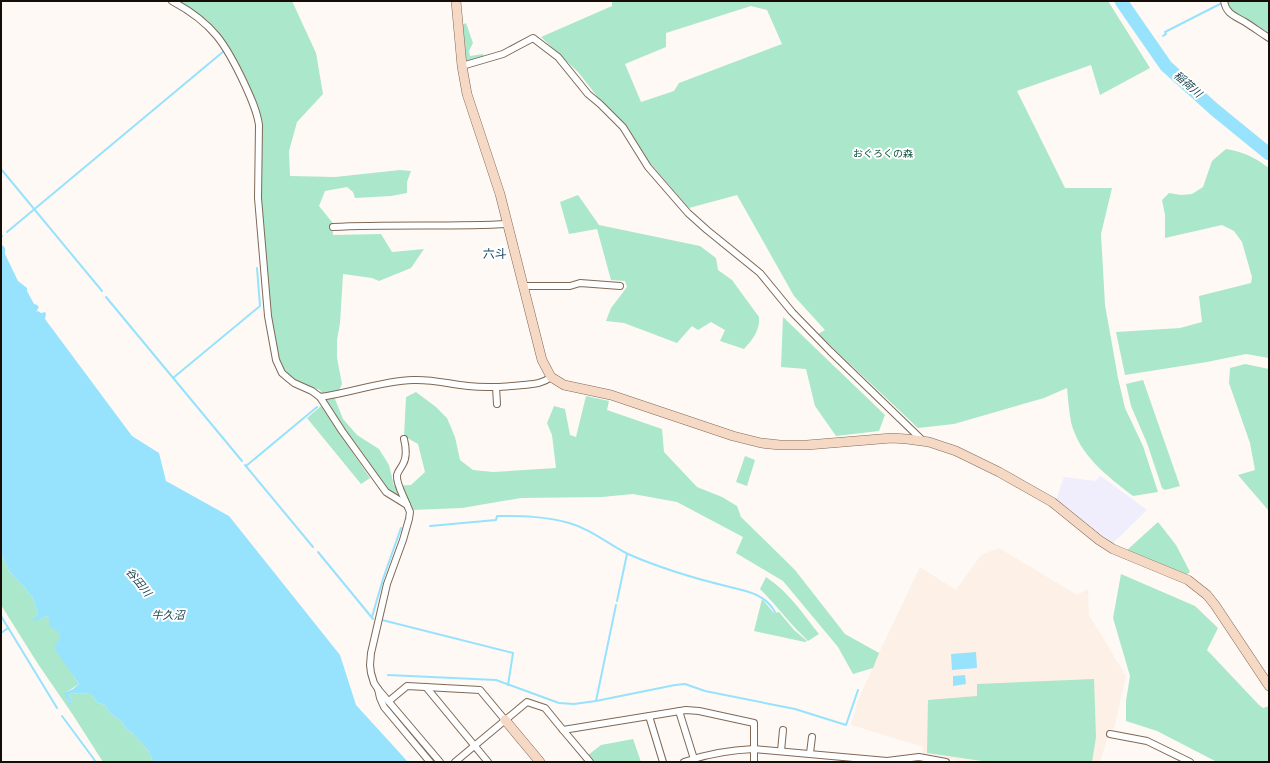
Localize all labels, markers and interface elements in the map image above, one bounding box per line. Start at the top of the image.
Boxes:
water label: 稲荷川 [1171,68,1206,101]
park label: おぐろくの森 [853,147,913,160]
district label: 六斗 [483,246,507,261]
water label: 谷田川 [123,565,155,600]
water label: 牛久沼 [152,608,186,622]

